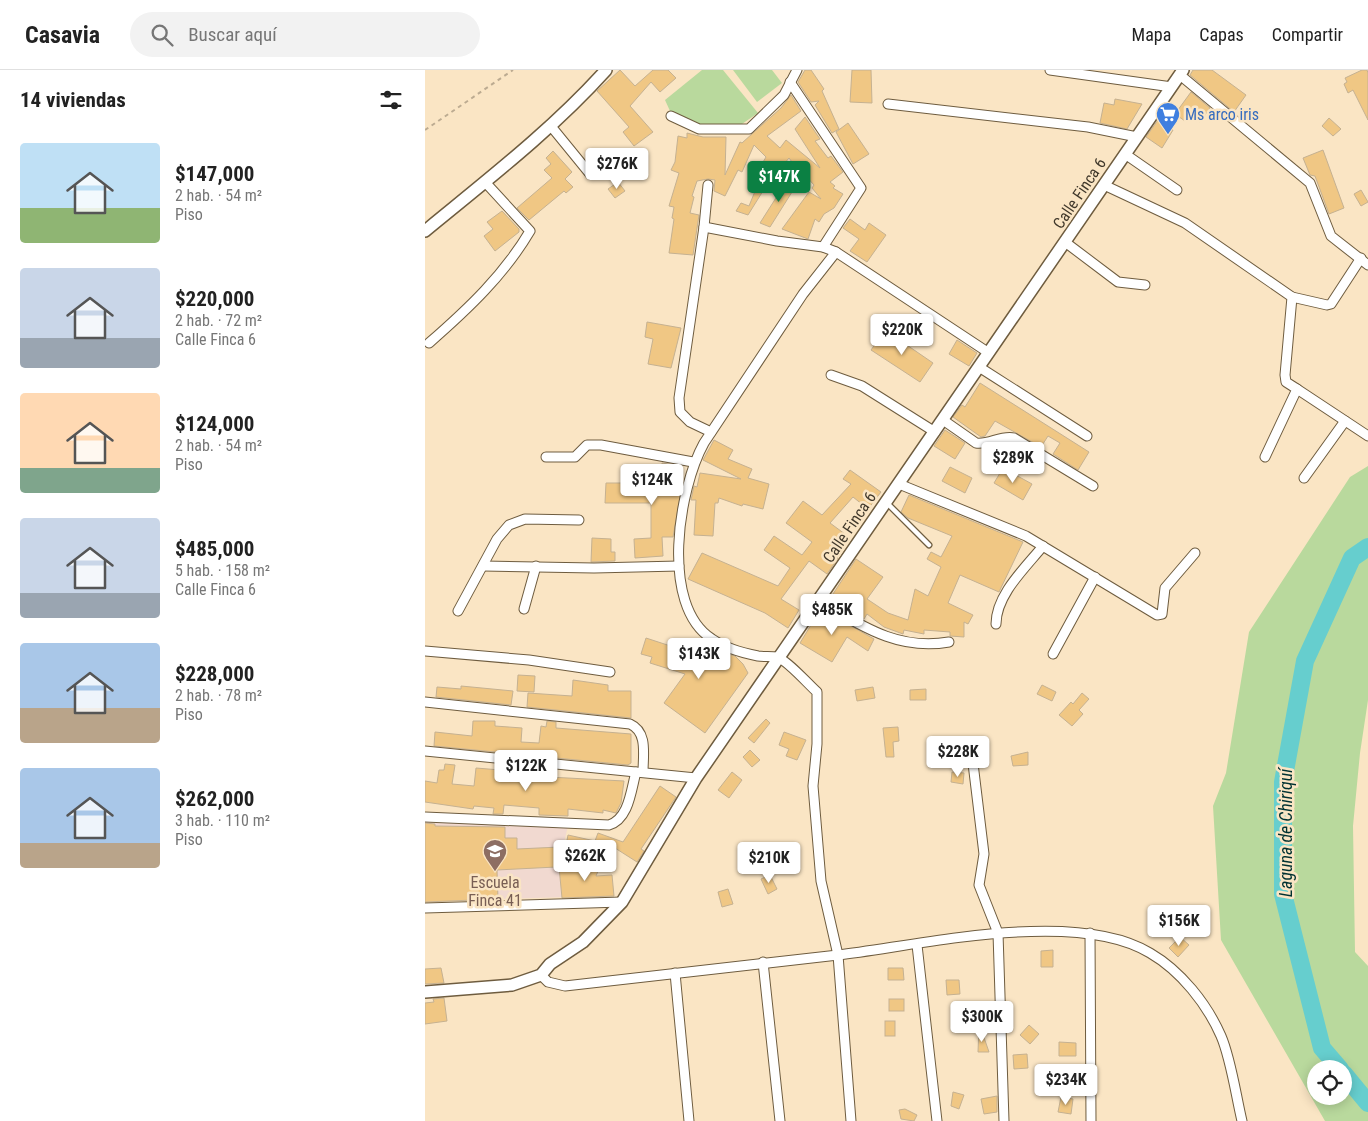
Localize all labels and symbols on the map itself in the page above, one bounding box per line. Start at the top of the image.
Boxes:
supermarket icon: Ms arco iris [1155,101,1181,135]
place label: Ms arco iris [1185,105,1259,124]
pin: $276K [582,148,652,190]
street label: Calle Finca 6 [1049,154,1110,232]
pin: $147K [744,160,814,203]
pin: $220K [867,314,937,356]
pin: $289K [978,442,1048,484]
pin: $124K [617,464,687,506]
street label: Calle Finca 6 [819,488,880,566]
pin: $485K [797,594,867,636]
pin: $143K [664,638,734,680]
pin: $228K [923,736,993,778]
pin: $122K [491,750,561,792]
water label: Laguna de Chiriquí [1275,766,1296,897]
school or university icon: Escuela Finca 41 [482,838,508,872]
pin: $262K [550,840,620,882]
pin: $210K [734,842,804,884]
place label: Escuela Finca 41 [468,873,522,910]
pin: $156K [1144,904,1214,947]
pin: $300K [947,1000,1017,1043]
pin: $234K [1031,1064,1101,1106]

